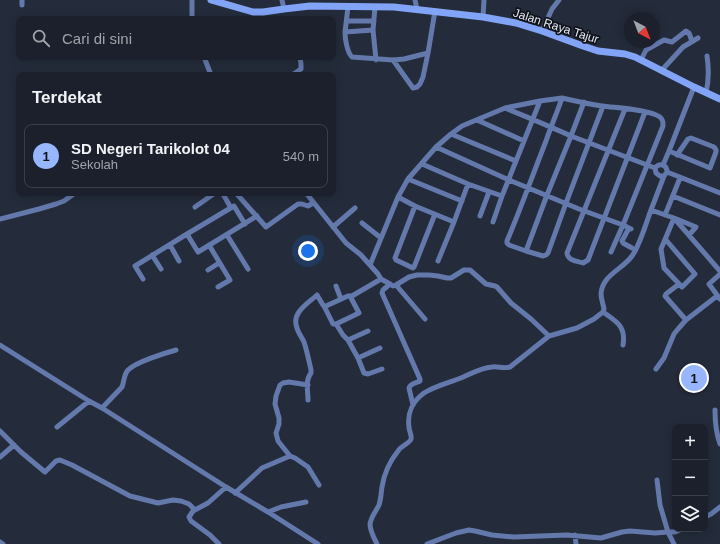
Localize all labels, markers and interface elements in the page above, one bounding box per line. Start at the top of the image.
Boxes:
street label: Jalan Raya Tajur [511,6,601,46]
north arrow [624,12,660,48]
search box [16,16,336,60]
icon: search [30,27,52,49]
text: Cari di sini [62,30,132,47]
text: Terdekat [32,88,102,107]
text: SD Negeri Tarikolot 04 [71,140,230,157]
text: 1 [42,149,50,164]
text: 540 m [283,149,319,164]
text: Sekolah [71,157,118,172]
your location [298,241,318,261]
pin: 1 [681,363,707,393]
map controls [672,424,708,532]
button: + [672,424,708,460]
button: − [672,460,708,496]
button: layers [672,496,708,532]

